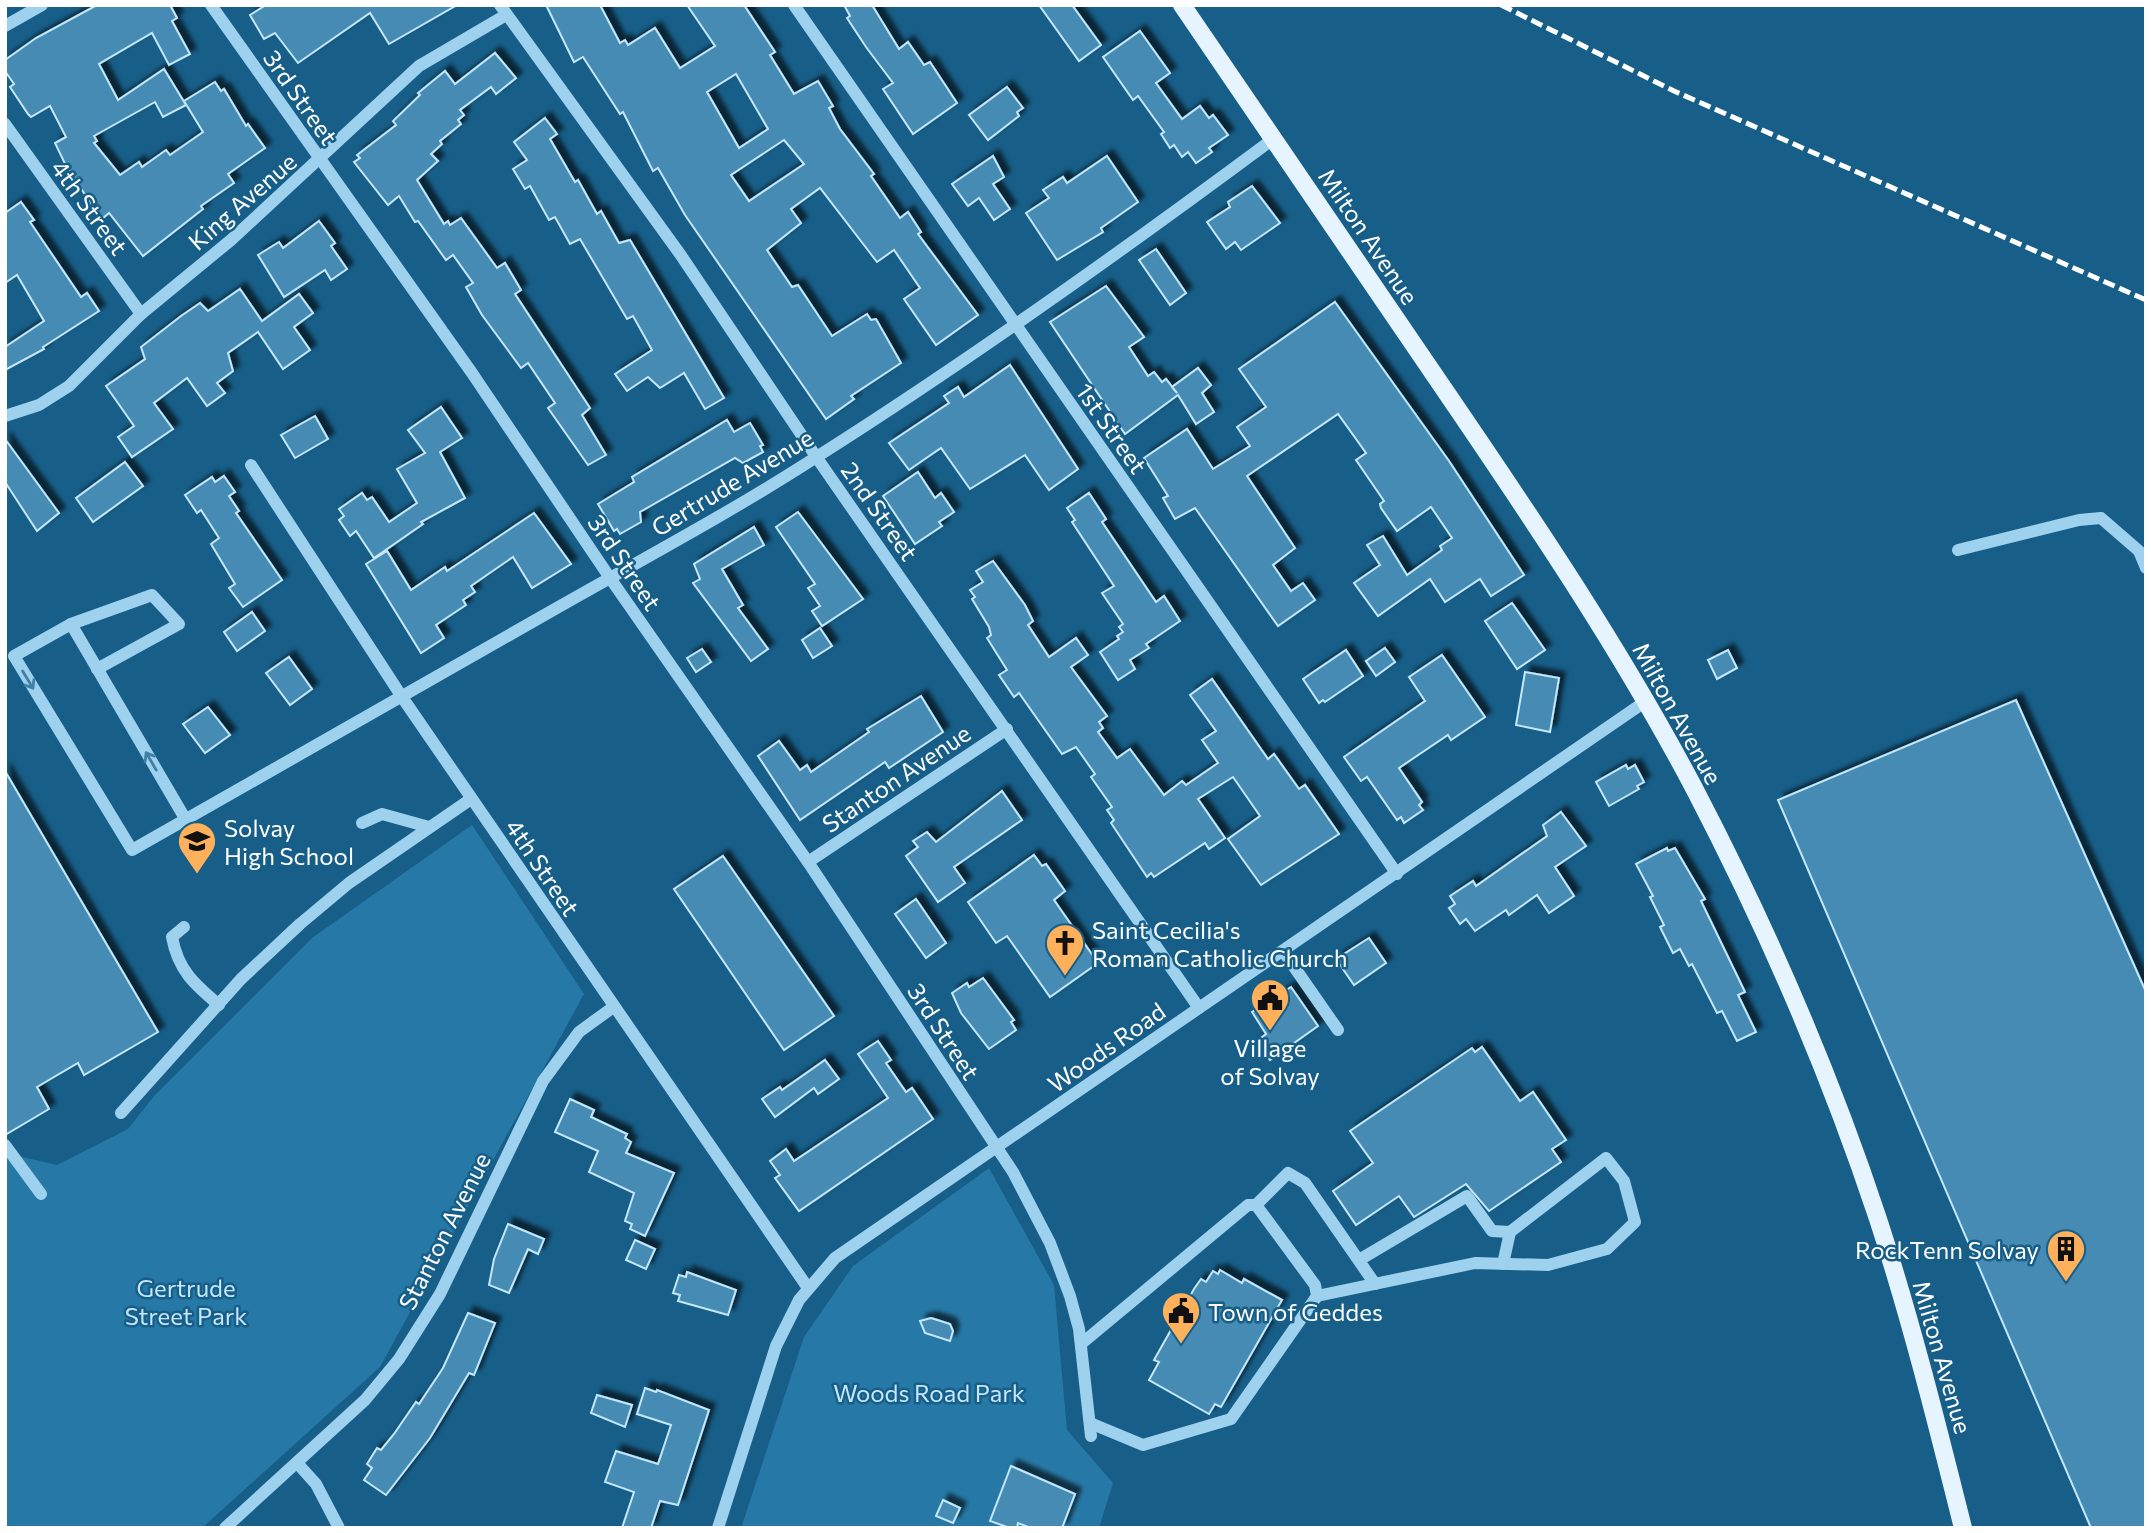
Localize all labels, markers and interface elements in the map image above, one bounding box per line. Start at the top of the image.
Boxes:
street label: 3rd Street [258,44,344,150]
street label: King Avenue [182,146,302,256]
street label: 4th Street [46,154,134,260]
street label: Milton Avenue [1313,163,1425,309]
street label: 1st Street [1070,377,1154,479]
street label: Gertrude Avenue [646,422,818,542]
street label: 2nd Street [836,456,924,566]
street label: 3rd Street [582,509,668,615]
street label: Milton Avenue [1627,637,1729,789]
one-way arrow [22,669,36,689]
street label: Stanton Avenue [816,718,976,838]
one-way arrow [144,751,157,772]
place label: Solvay High School [224,813,354,870]
street label: 4th Street [500,813,586,921]
school or university icon: Solvay High School [176,820,218,875]
place label: Saint Cecilia's Roman Catholic Church [1092,915,1348,972]
church icon: Saint Cecilia's Roman Catholic Church [1044,922,1086,977]
street label: 3rd Street [902,977,986,1085]
public building icon: Village of Solvay [1249,977,1291,1032]
street label: Woods Road [1042,996,1170,1098]
place label: Village of Solvay [1220,1033,1320,1090]
street label: Stanton Avenue [392,1148,496,1314]
building icon: RockTenn Solvay [2045,1228,2087,1283]
place label: RockTenn Solvay [1855,1235,2039,1264]
park label: Gertrude Street Park [125,1273,247,1330]
street label: Milton Avenue [1907,1277,1979,1437]
public building icon: Town of Geddes [1160,1290,1202,1345]
place label: Town of Geddes [1208,1297,1383,1326]
park label: Woods Road Park [833,1378,1025,1407]

